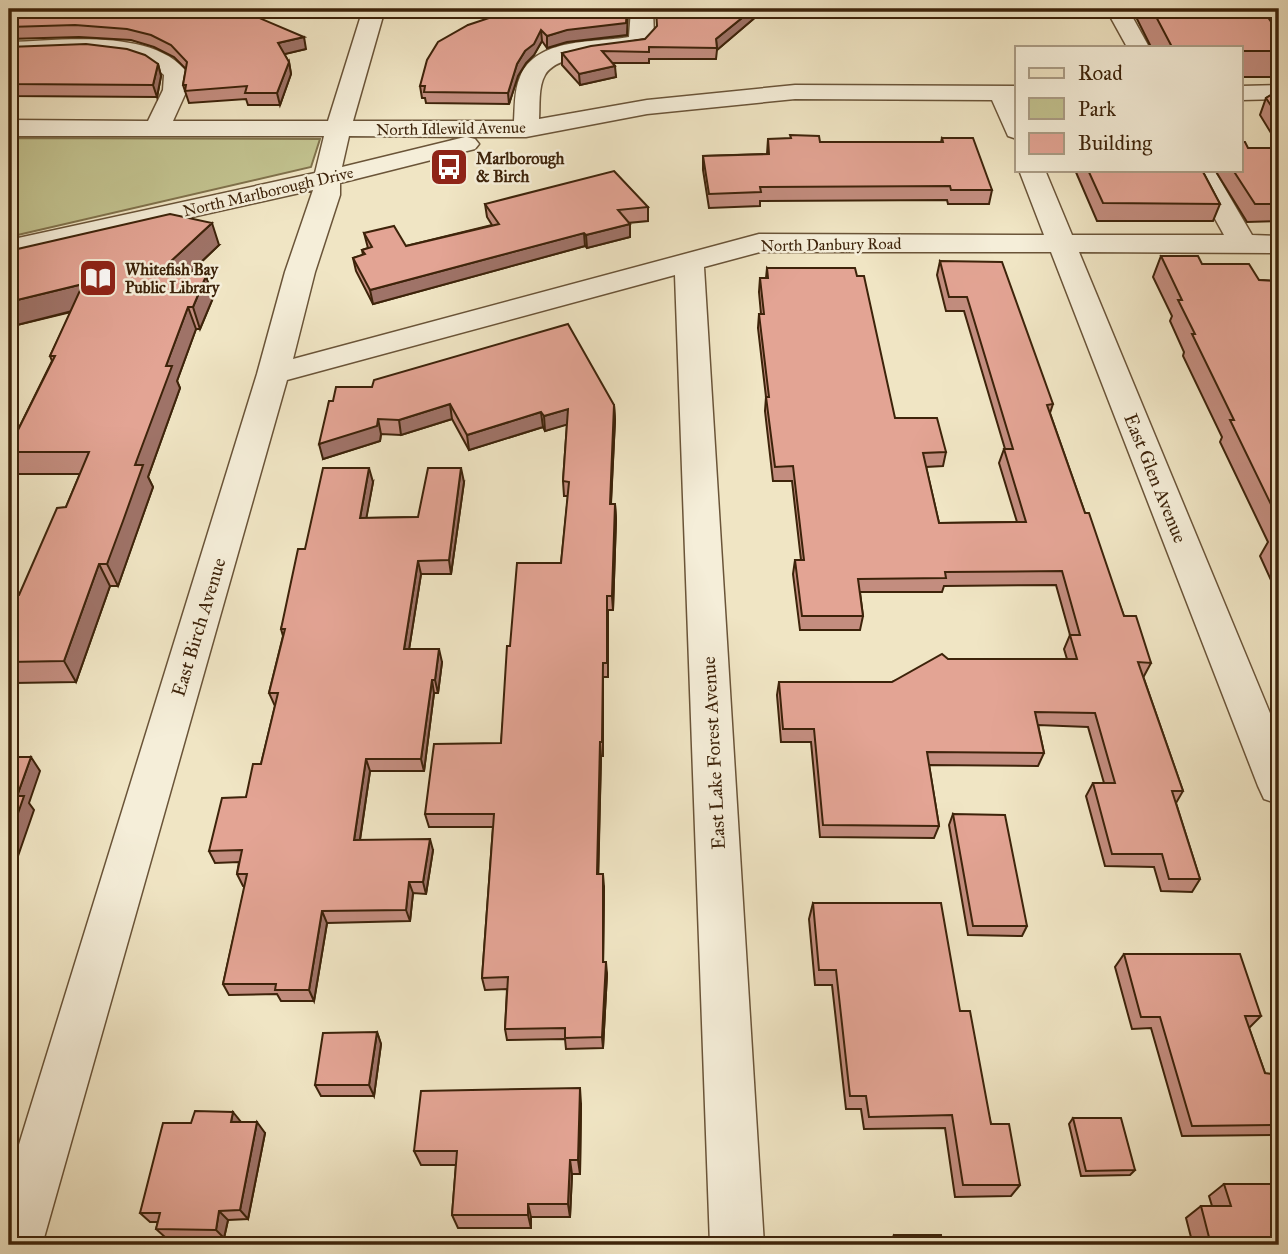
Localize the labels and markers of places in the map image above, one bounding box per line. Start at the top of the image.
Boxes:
bus stop icon: Marlborough & Birch [428,146,470,188]
place label: Marlborough & Birch [476,149,564,186]
library icon: Whitefish Bay Public Library [77,257,119,299]
place label: Whitefish Bay Public Library [125,260,221,298]

